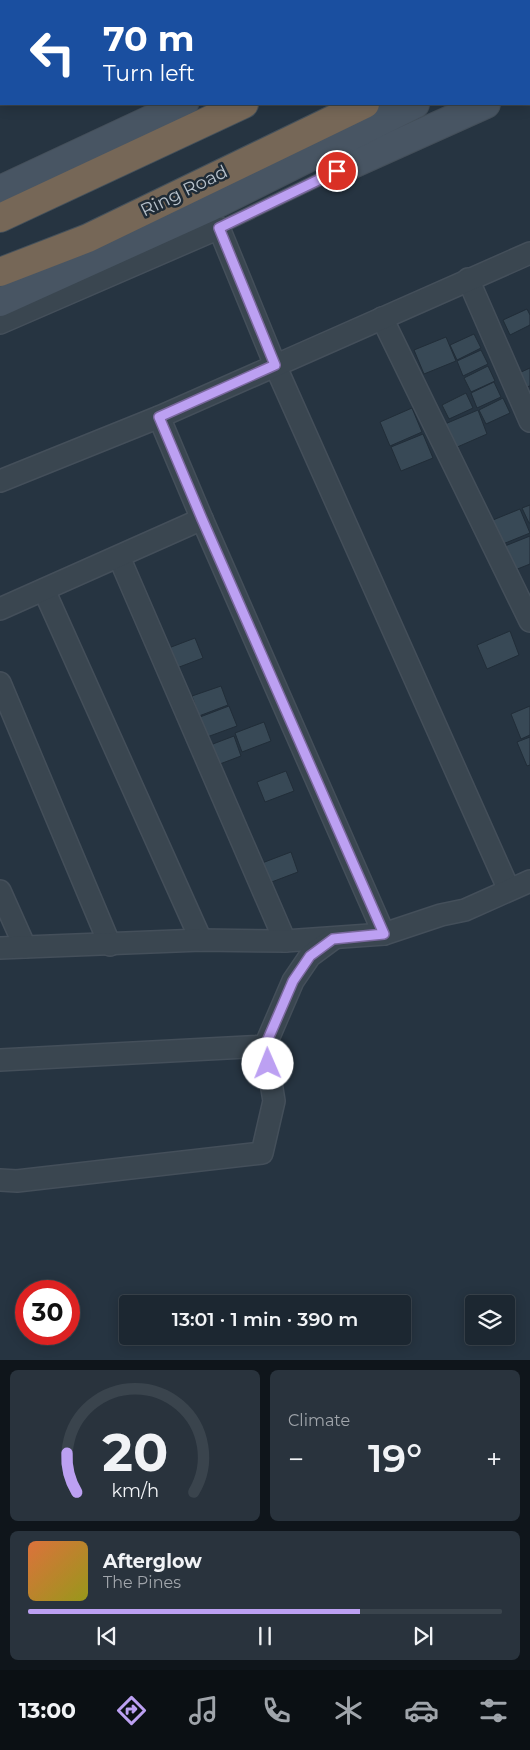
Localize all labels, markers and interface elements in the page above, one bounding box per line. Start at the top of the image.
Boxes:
text: 70 m [103,17,194,60]
icon: left [20,20,85,85]
text: Turn left [103,60,195,87]
pin [316,150,358,192]
icon: arrive [323,157,351,185]
street label: Ring Road [137,160,231,222]
position arrow [241,1037,293,1089]
speed limit sign: 30 [15,1280,80,1345]
map controls [465,1295,515,1345]
button: layers [465,1295,515,1345]
text: 13:01 · 1 min · 390 m [172,1308,358,1331]
text: Climate [288,1411,350,1430]
text: 20 [102,1421,168,1484]
text: 19° [368,1435,422,1482]
text: − [288,1442,304,1476]
text: + [486,1442,502,1476]
text: km/h [111,1480,159,1501]
text: Afterglow [103,1550,202,1573]
text: The Pines [103,1573,181,1592]
icon: previous [93,1622,121,1650]
icon: pause [251,1622,279,1650]
icon: next [409,1622,437,1650]
icon: directions [114,1693,149,1728]
icon: music [186,1693,221,1728]
icon: phone [259,1693,294,1728]
icon: climate [331,1693,366,1728]
icon: car [404,1693,439,1728]
icon: filters [476,1693,511,1728]
text: 13:00 [19,1697,76,1724]

